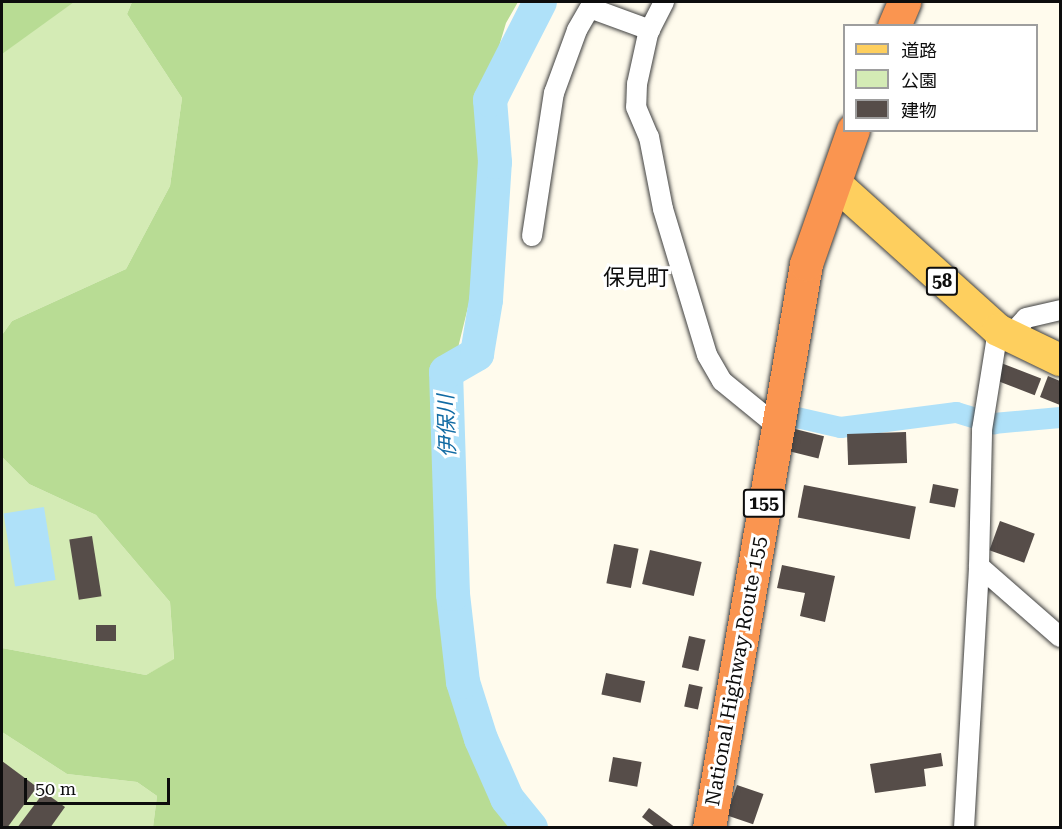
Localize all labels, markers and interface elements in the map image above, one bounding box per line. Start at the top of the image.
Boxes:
legend [843,24,1038,132]
text: 道路 [901,40,937,61]
text: 公園 [901,70,937,91]
text: 建物 [901,100,937,121]
district label: 保見町 [603,265,669,291]
road number: 58 [926,266,958,296]
water label: 伊保川 [433,394,461,458]
road number: 155 [742,488,786,518]
street label: National Highway Route 155 [700,534,772,808]
scale bar [27,766,172,804]
text: 50 m [35,778,76,799]

